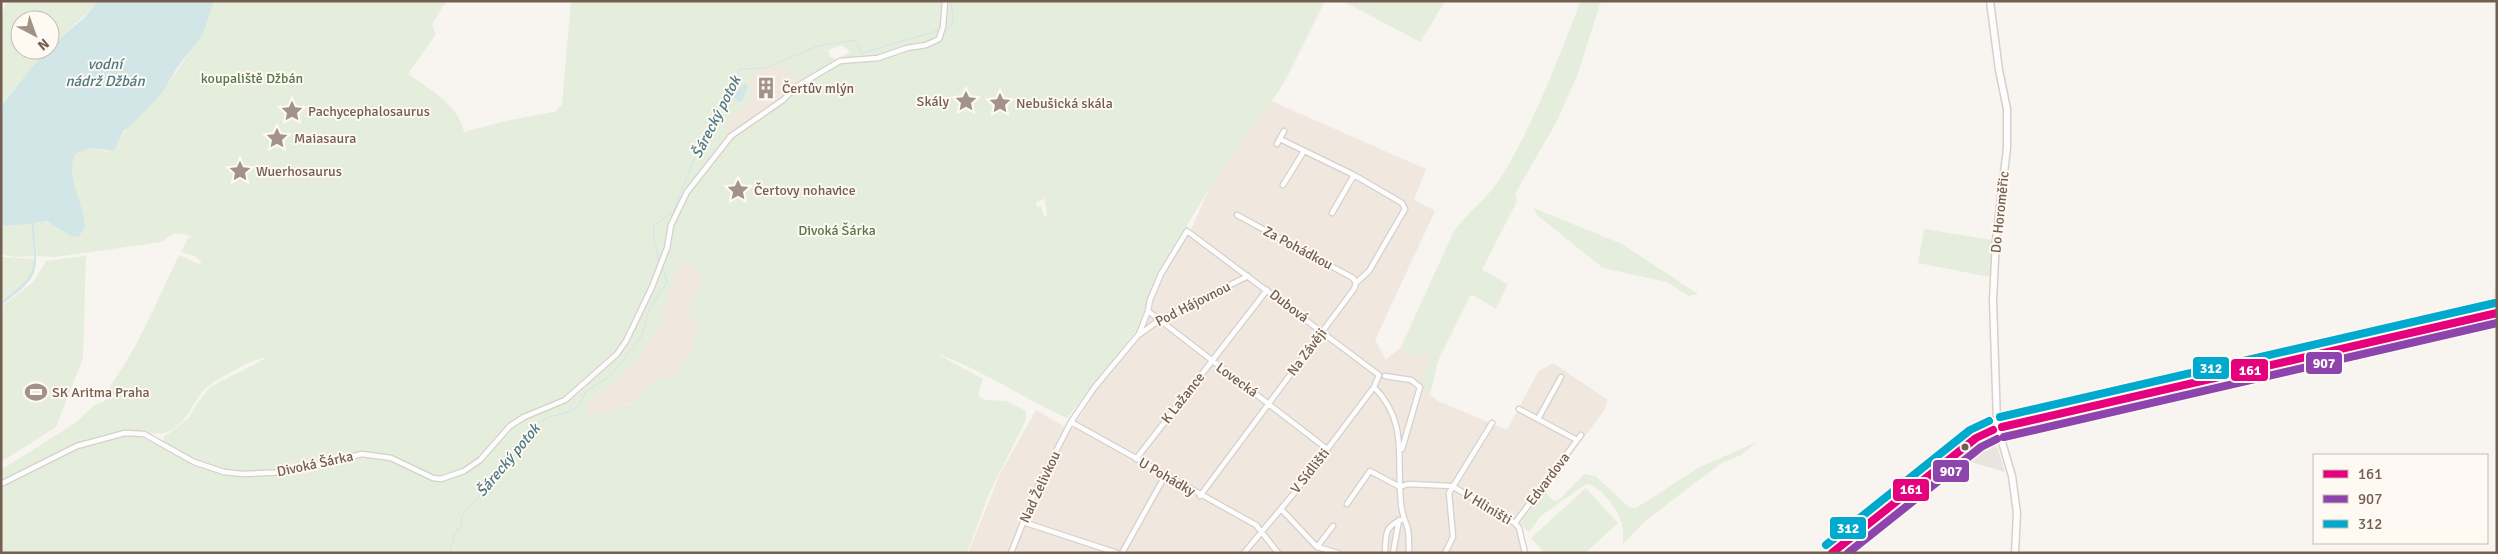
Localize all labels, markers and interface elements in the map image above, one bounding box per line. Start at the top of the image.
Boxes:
north arrow [10,10,60,60]
text: N [34,35,52,54]
water label: vodní nádrž Džbán [65,55,145,90]
park label: koupaliště Džbán [201,70,303,87]
water label: Šárecký potok [688,72,745,161]
building icon: Čertův mlýn [753,75,779,101]
place label: Čertův mlýn [782,80,854,97]
place icon: Skály [953,88,979,114]
place icon: Nebušická skála [987,90,1013,116]
place label: Skály [917,93,949,110]
place label: Nebušická skála [1016,95,1113,112]
place icon: Pachycephalosaurus [279,98,305,124]
place label: Pachycephalosaurus [308,103,430,120]
place icon: Maiasaura [264,125,290,151]
place label: Maiasaura [294,130,356,147]
place icon: Wuerhosaurus [227,158,253,184]
place label: Wuerhosaurus [256,163,342,180]
street label: Do Horoměřic [1987,170,2013,254]
place icon: Čertovy nohavice [725,177,751,203]
place label: Čertovy nohavice [754,182,856,199]
park label: Divoká Šárka [798,222,876,239]
street label: Za Pohádkou [1260,223,1336,273]
street label: Pod Hájovnou [1153,278,1233,330]
street label: Dubová [1266,286,1312,326]
street label: Na Závěji [1284,325,1330,379]
line badge: 907 [2305,351,2343,375]
text: 907 [2313,355,2336,372]
line badge: 312 [2192,356,2230,380]
line badge: 161 [2230,358,2269,382]
street label: Lovecká [1213,359,1261,401]
text: 312 [2200,360,2222,377]
text: 161 [2239,362,2262,379]
street label: K Lažance [1158,369,1208,427]
sports icon: SK Aritma Praha [23,379,49,405]
place label: SK Aritma Praha [52,384,150,401]
water label: Šárecký potok [472,419,545,500]
unlabelled marker [1960,442,1970,452]
street label: V Sídlišti [1287,445,1333,497]
street label: Divoká Šárka [275,448,355,480]
street label: Nad Želivkou [1016,448,1064,526]
street label: Edvardova [1523,449,1573,509]
street label: U Pohádky [1135,454,1199,500]
legend [2313,454,2488,544]
line badge: 907 [1932,459,1970,483]
text: 907 [1940,463,1963,480]
text: 161 [2358,465,2382,483]
line badge: 161 [1892,478,1930,502]
text: 161 [1900,481,1923,498]
street label: V Hliništi [1459,486,1515,528]
text: 907 [2358,490,2382,508]
text: 312 [2358,515,2382,533]
line badge: 312 [1829,516,1867,540]
text: 312 [1837,520,1859,537]

